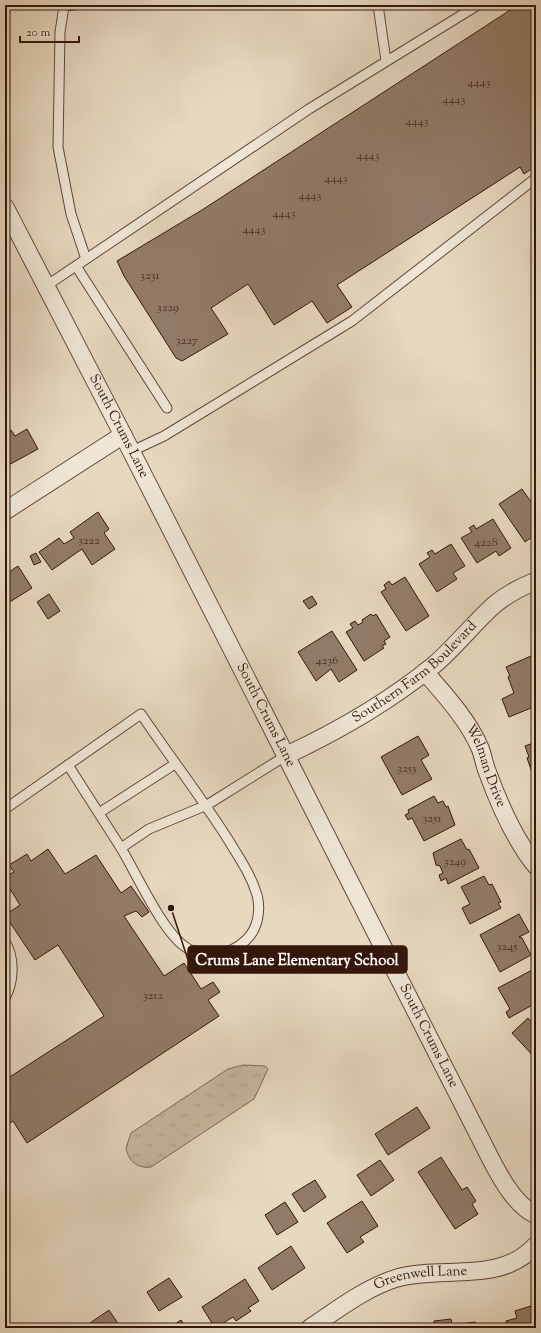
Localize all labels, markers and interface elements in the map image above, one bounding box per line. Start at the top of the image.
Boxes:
scale bar [20,18,79,44]
text: 20 m [26,24,51,42]
house number: 4443 [468,74,491,92]
house number: 4443 [443,91,466,109]
house number: 4443 [406,113,429,131]
house number: 4443 [357,147,380,165]
house number: 4443 [325,170,348,188]
house number: 4443 [299,187,322,205]
house number: 4443 [273,205,296,223]
house number: 4443 [243,221,266,239]
house number: 3231 [140,267,160,285]
house number: 3229 [157,299,179,317]
house number: 3227 [176,332,198,350]
street label: South Crums Lane [83,371,153,482]
house number: 3222 [78,532,100,550]
house number: 4228 [474,534,498,552]
street label: Southern Farm Boulevard [349,617,482,729]
house number: 4236 [316,652,338,670]
street label: South Crums Lane [231,660,300,771]
street label: Welman Drive [460,721,510,811]
house number: 3253 [397,760,417,778]
house number: 3251 [423,810,441,828]
house number: 3249 [444,853,466,871]
house number: 3245 [497,938,517,956]
callout: Crums Lane Elementary School [188,946,407,973]
text: Crums Lane Elementary School [195,951,400,972]
street label: South Crums Lane [394,981,463,1092]
house number: 3212 [143,987,163,1005]
street label: Greenwell Lane [371,1262,468,1296]

